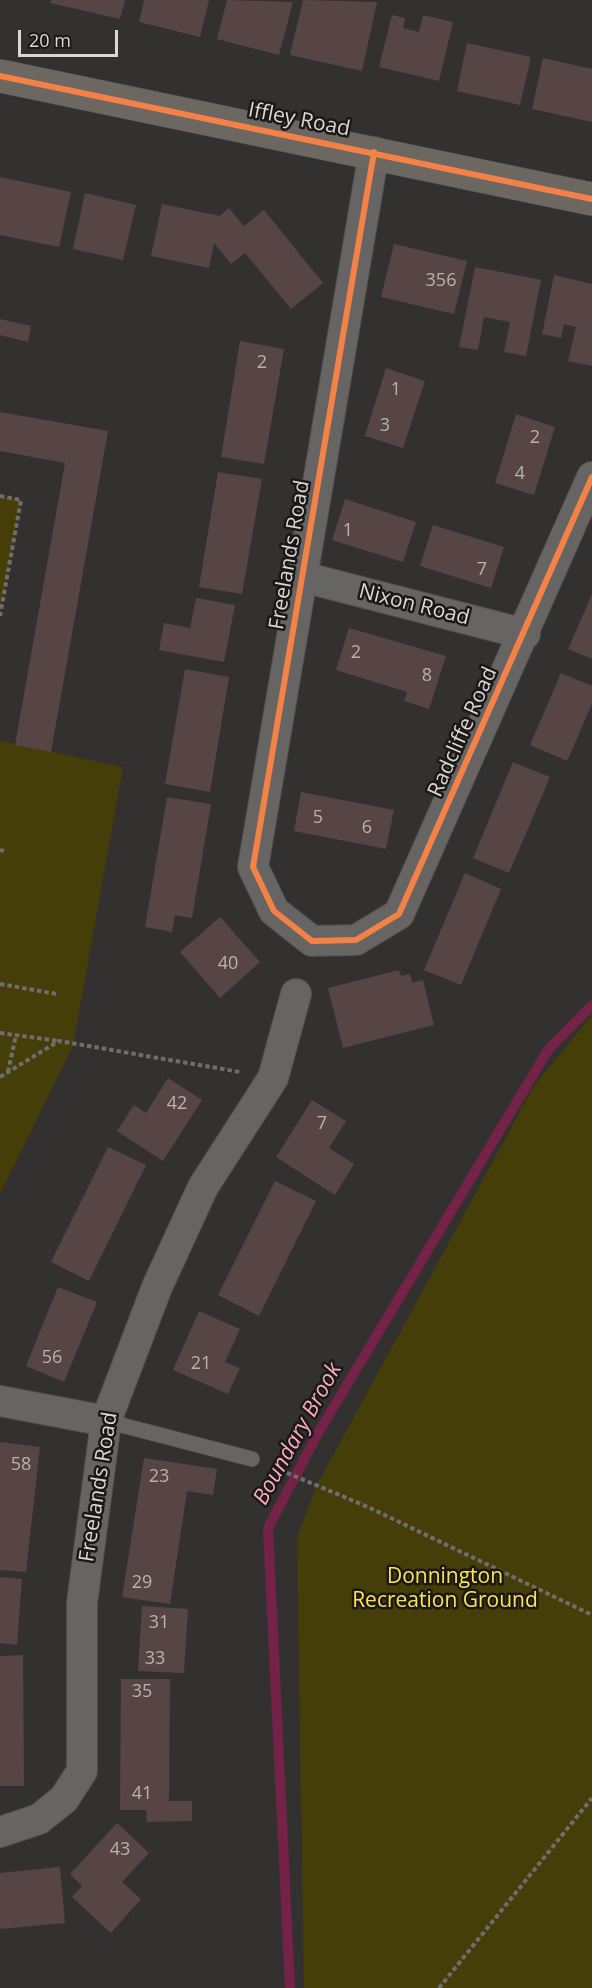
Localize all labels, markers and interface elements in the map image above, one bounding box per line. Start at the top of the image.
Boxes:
scale bar [21,18,122,56]
text: 20 m [29,28,71,52]
street label: Iffley Road [246,98,352,142]
house number: 356 [426,270,456,292]
house number: 2 [257,352,267,374]
house number: 1 [391,379,401,401]
house number: 3 [380,415,390,437]
house number: 2 [530,427,540,449]
house number: 4 [515,463,525,485]
street label: Freelands Road [264,478,316,632]
house number: 1 [343,520,353,542]
house number: 7 [477,559,487,581]
street label: Nixon Road [356,579,472,631]
house number: 2 [351,642,361,664]
street label: Radcliffe Road [423,663,503,801]
house number: 8 [422,665,432,687]
house number: 5 [313,807,323,829]
house number: 6 [362,817,372,839]
house number: 40 [218,953,238,975]
house number: 42 [167,1093,187,1115]
house number: 7 [317,1113,327,1135]
house number: 56 [42,1347,62,1369]
house number: 21 [191,1353,211,1375]
water label: Boundary Brook [248,1358,348,1510]
street label: Freelands Road [75,1410,123,1564]
house number: 58 [11,1454,31,1476]
house number: 23 [149,1466,169,1488]
park label: Donnington Recreation Ground [352,1564,538,1614]
house number: 29 [132,1572,152,1594]
house number: 31 [149,1612,169,1634]
house number: 33 [145,1648,165,1670]
house number: 35 [132,1681,152,1703]
house number: 41 [132,1783,152,1805]
house number: 43 [110,1839,130,1861]

